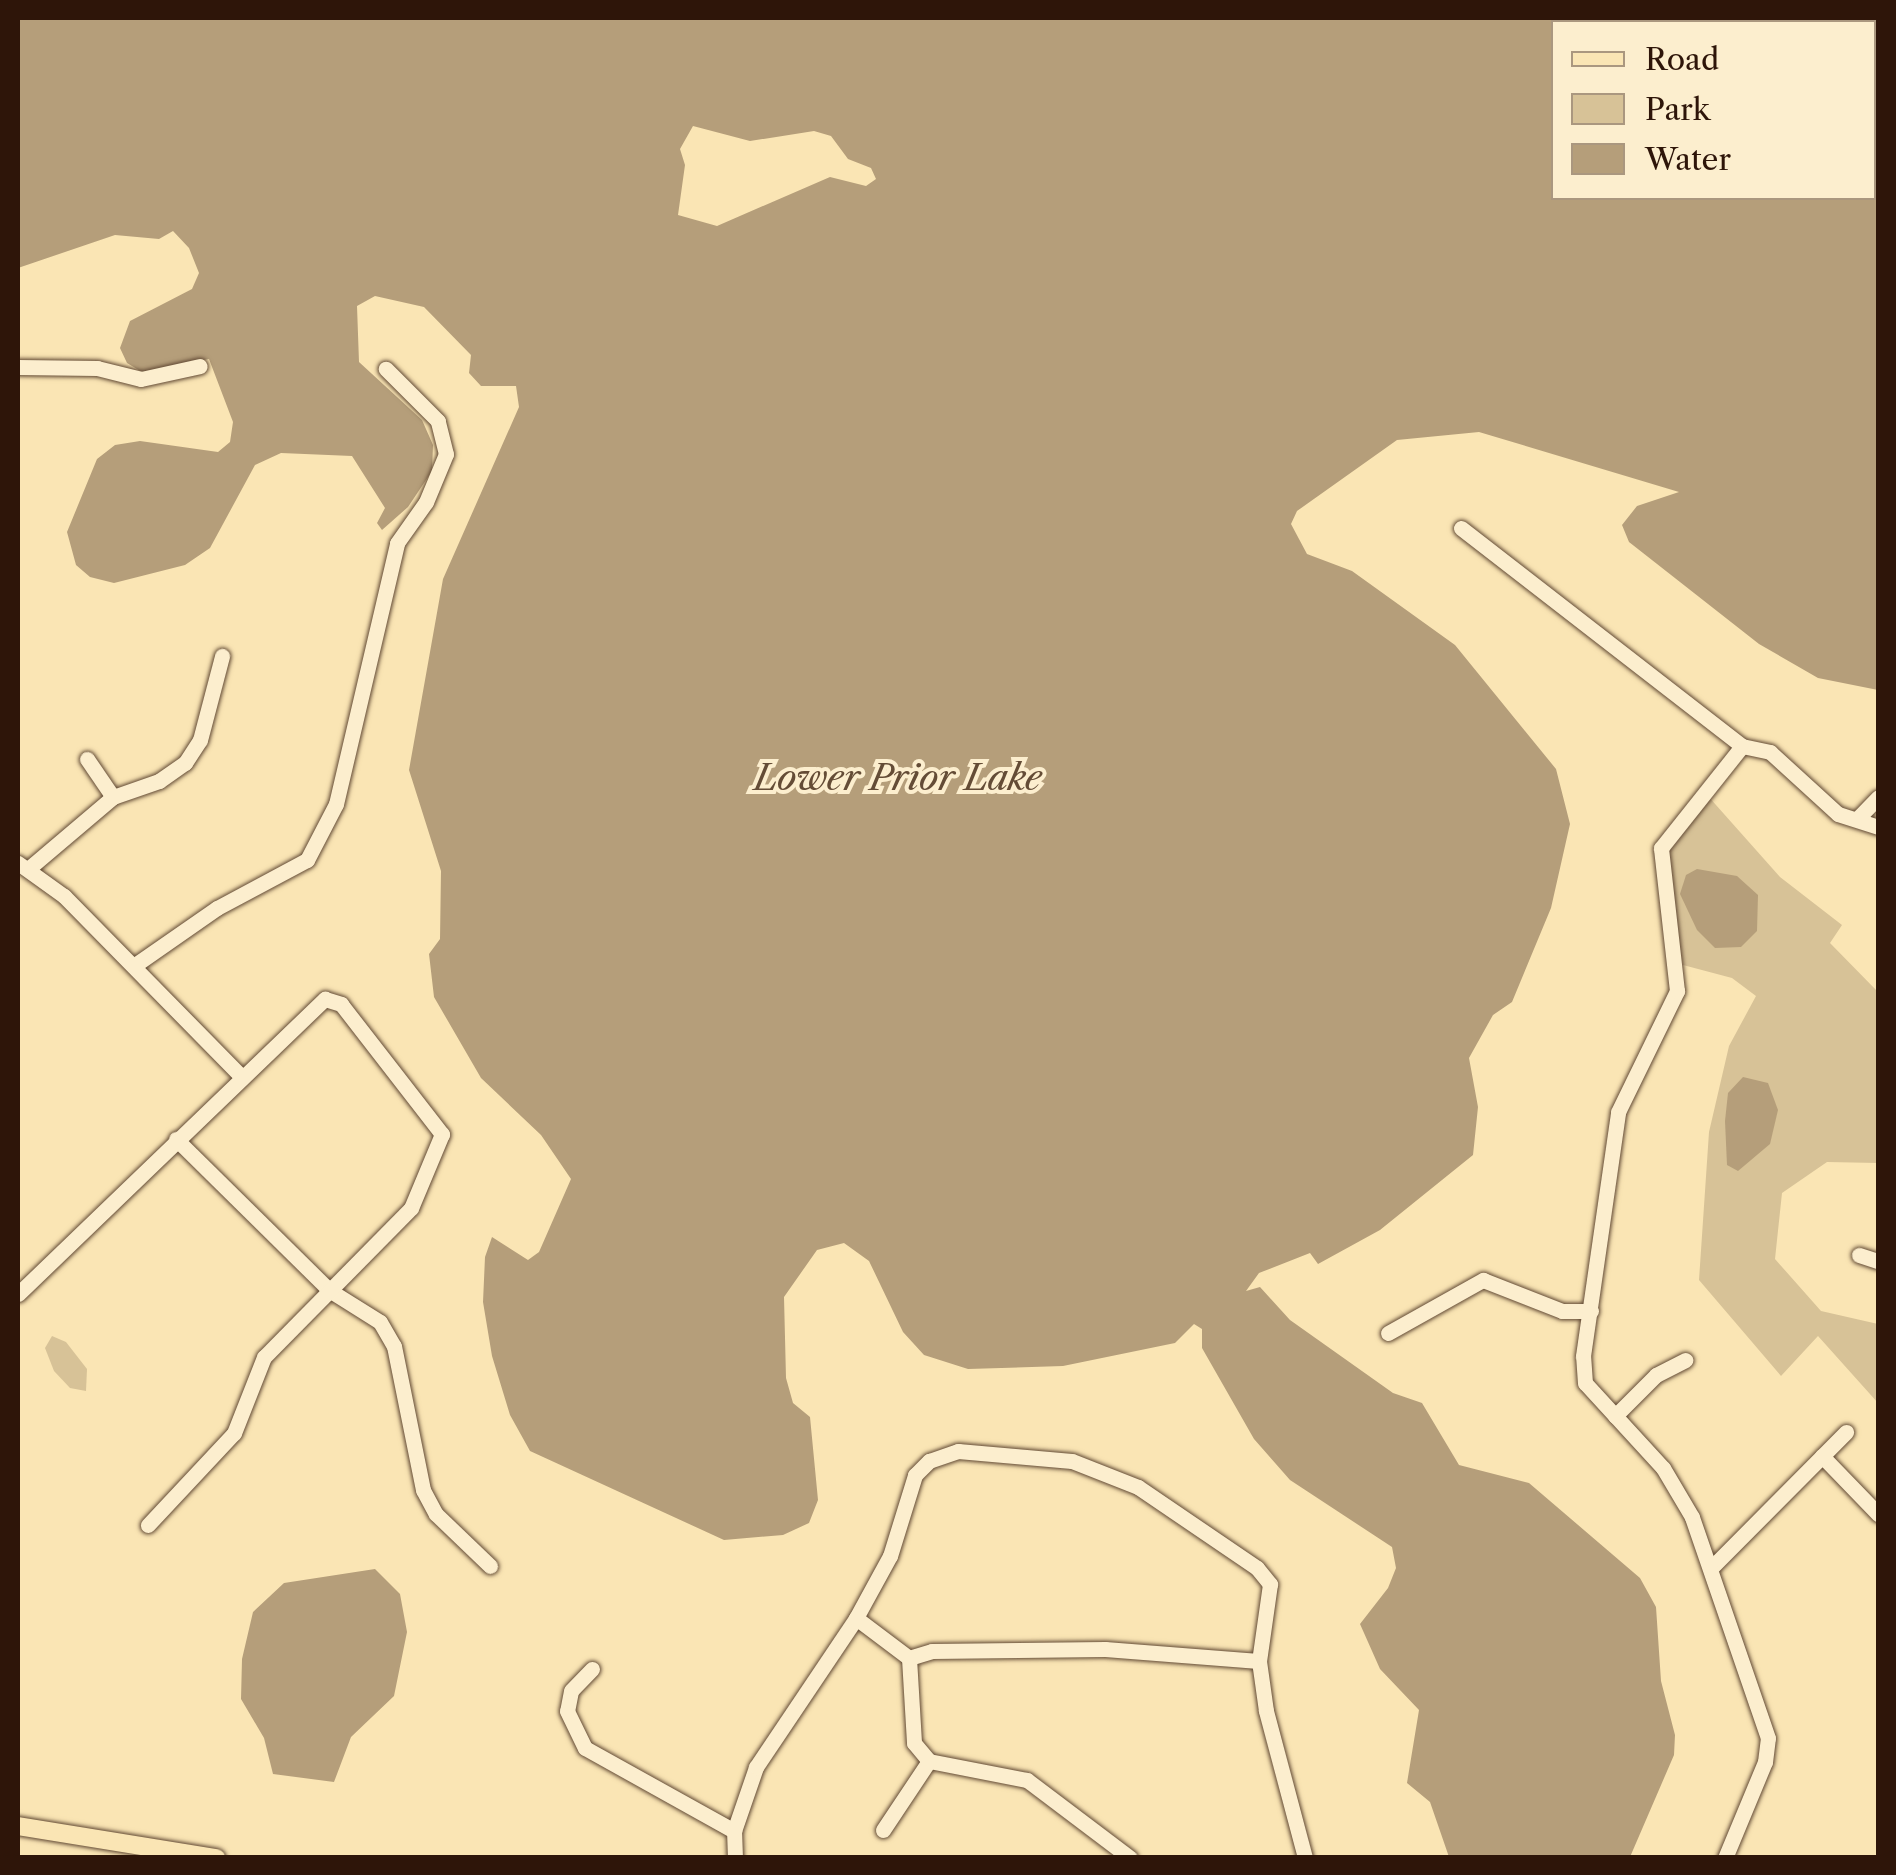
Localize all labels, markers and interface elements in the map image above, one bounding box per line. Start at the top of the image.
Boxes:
legend [1551,20,1876,200]
text: Road [1645,41,1719,78]
text: Park [1645,91,1710,128]
text: Water [1645,141,1731,178]
water label: Lower Prior Lake [754,757,1042,799]

